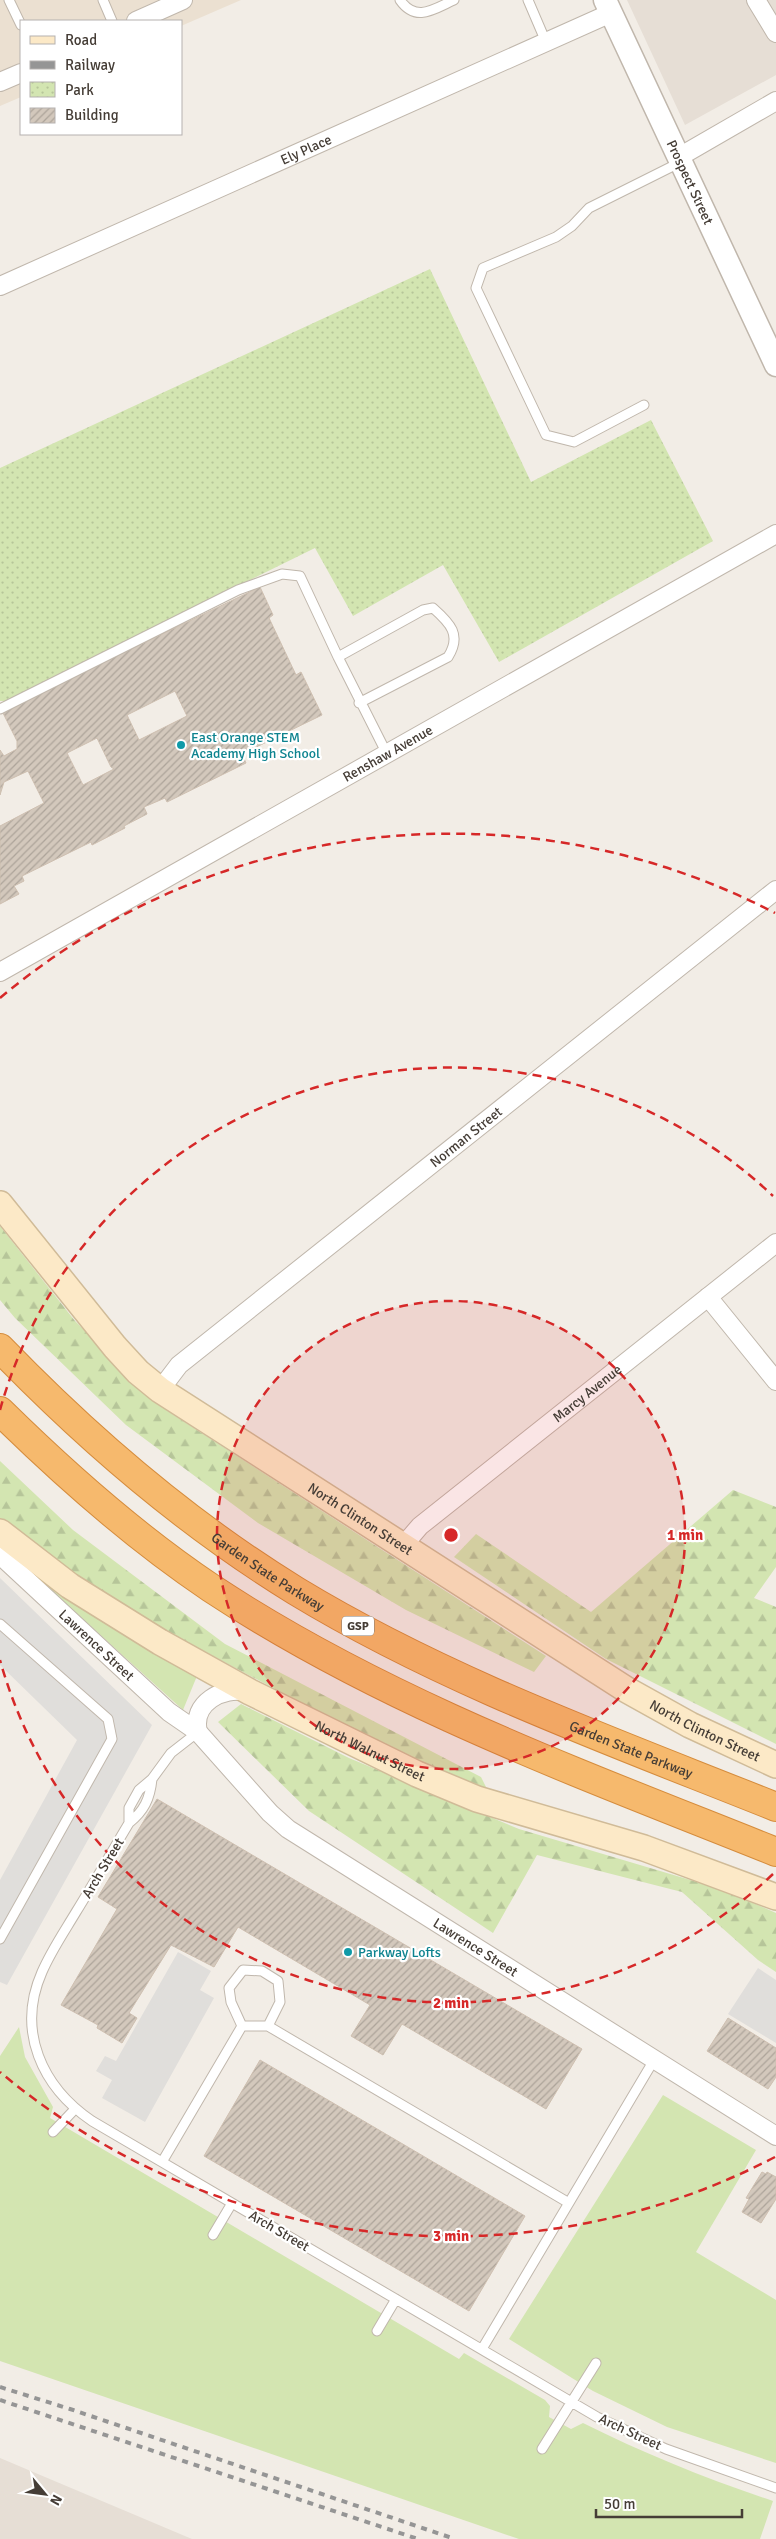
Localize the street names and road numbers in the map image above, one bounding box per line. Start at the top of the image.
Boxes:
street label: Ely Place [278,131,334,168]
street label: Prospect Street [663,137,717,227]
street label: Renshaw Avenue [340,721,436,785]
street label: Norman Street [426,1103,505,1171]
street label: Marcy Avenue [549,1361,625,1426]
street label: North Clinton Street [305,1479,416,1559]
street label: Garden State Parkway [208,1529,328,1615]
street label: Lawrence Street [55,1606,138,1684]
road number: GSP [342,1616,374,1635]
street label: North Clinton Street [647,1696,763,1765]
street label: North Walnut Street [312,1717,428,1785]
street label: Garden State Parkway [567,1717,696,1782]
street label: Arch Street [78,1835,128,1901]
street label: Lawrence Street [430,1914,521,1980]
street label: Arch Street [246,2207,312,2255]
street label: Arch Street [596,2410,664,2454]

